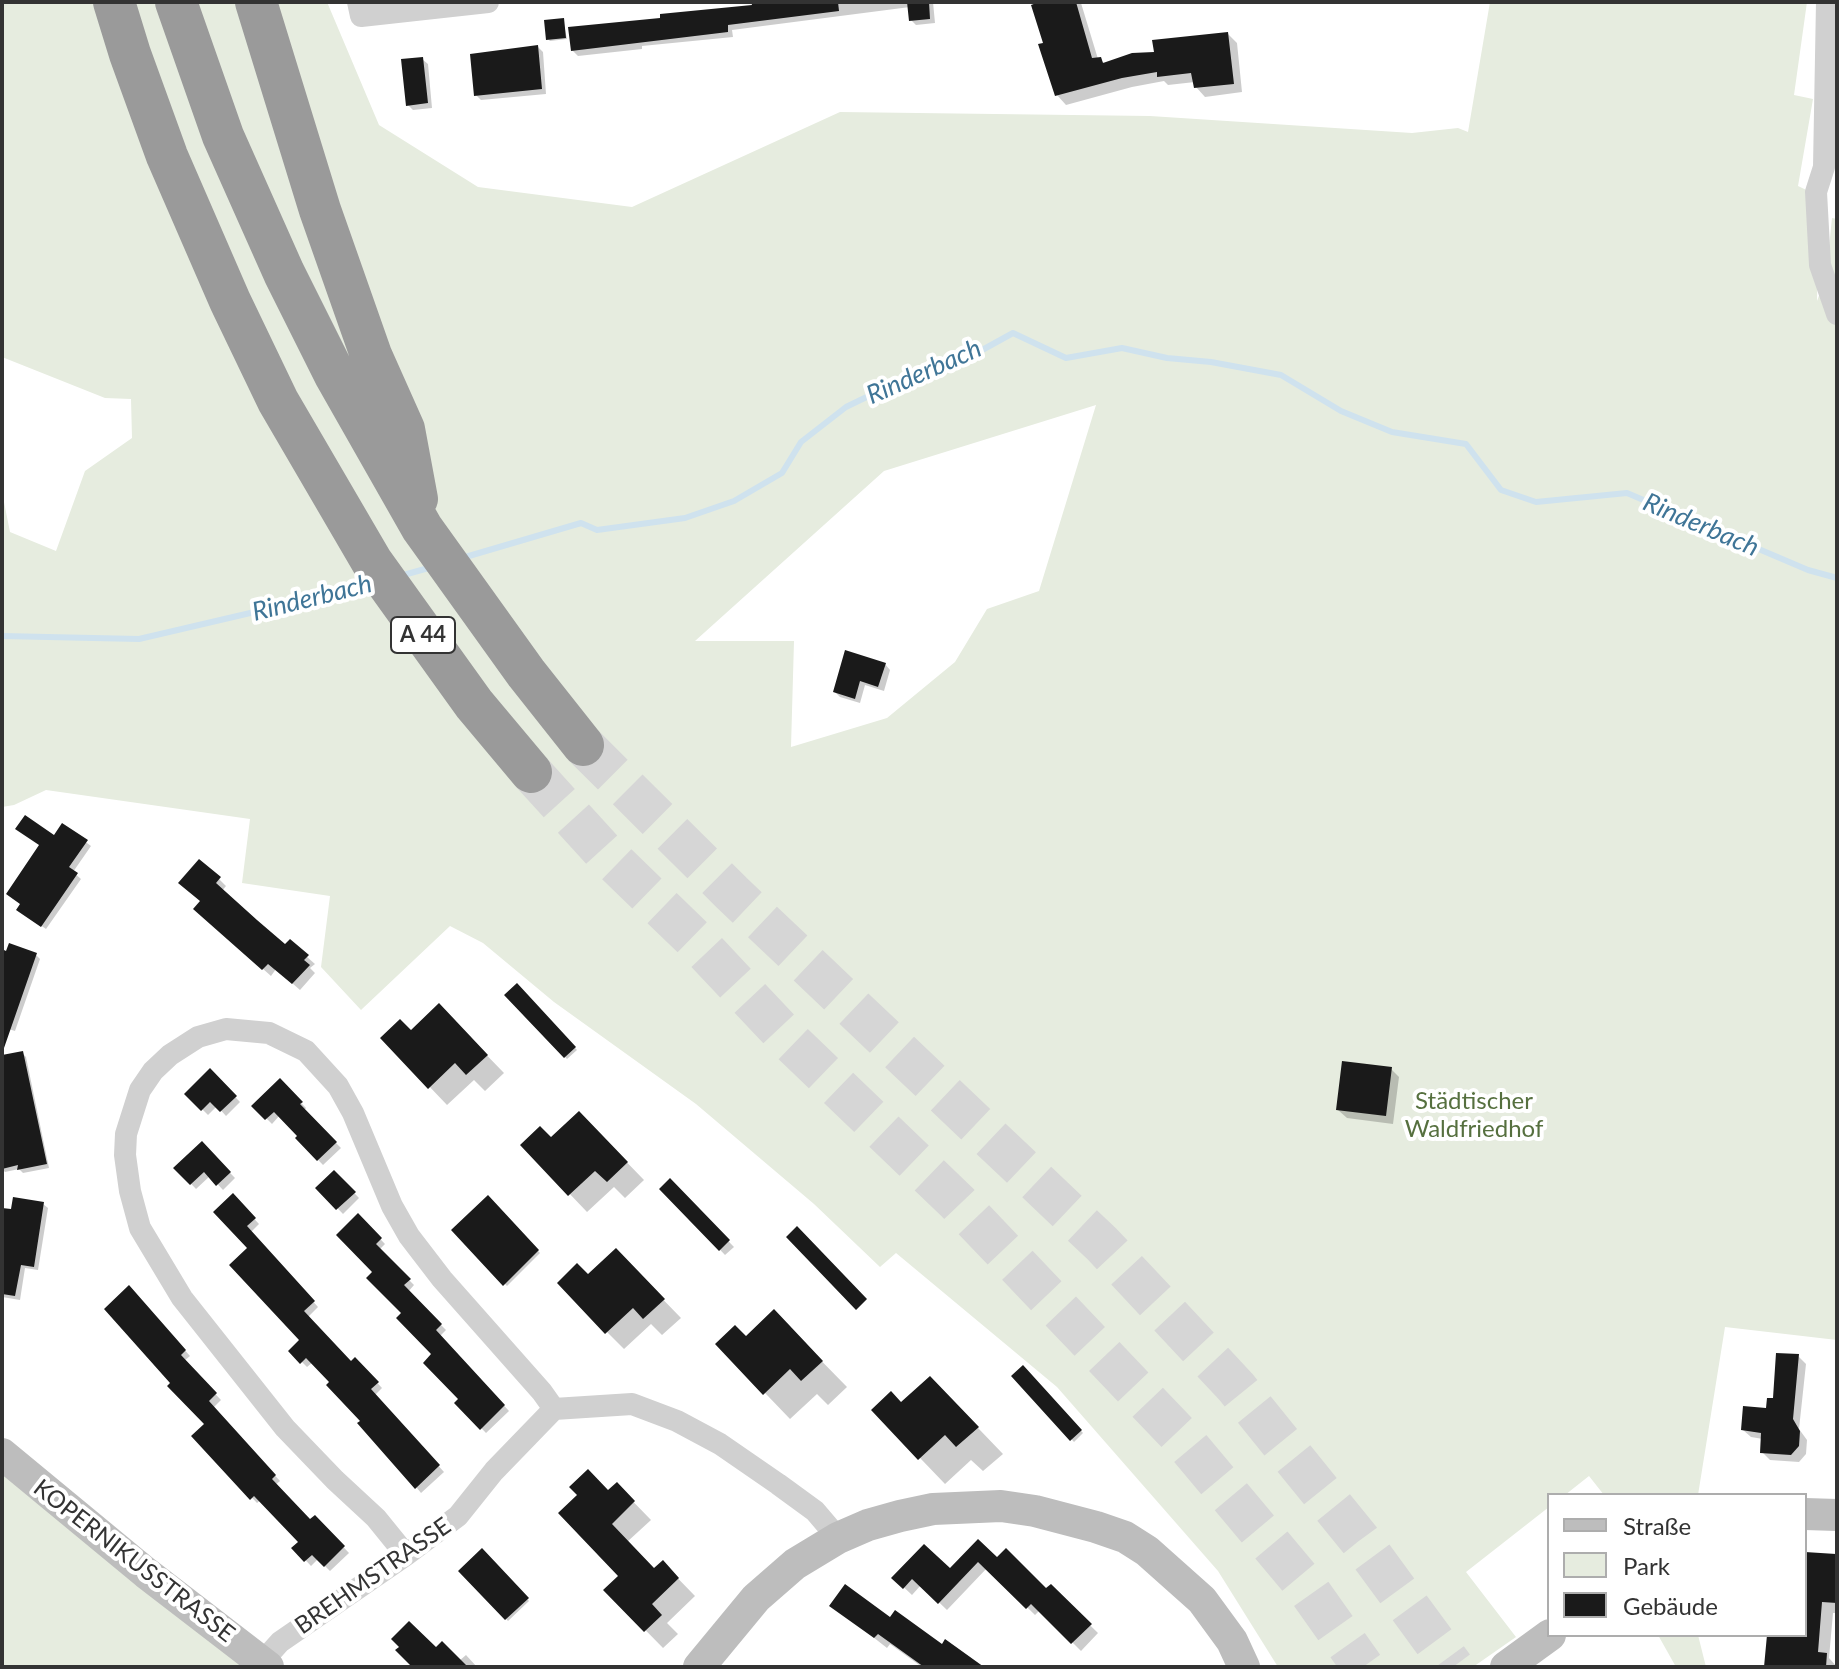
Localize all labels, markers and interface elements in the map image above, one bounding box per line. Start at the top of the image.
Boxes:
water label: Rinderbach [862,333,986,411]
water label: Rinderbach [1639,487,1763,563]
water label: Rinderbach [249,568,375,628]
road number: A 44 [391,617,455,653]
park label: Städtischer Waldfriedhof [1405,1087,1543,1143]
street label: KOPERNIKUSSTRASSE [28,1474,240,1648]
legend [1547,1493,1807,1637]
text: Straße [1623,1511,1691,1540]
street label: BREHMSTRASSE [290,1512,456,1640]
text: Park [1623,1551,1670,1580]
text: Gebäude [1623,1591,1718,1620]

